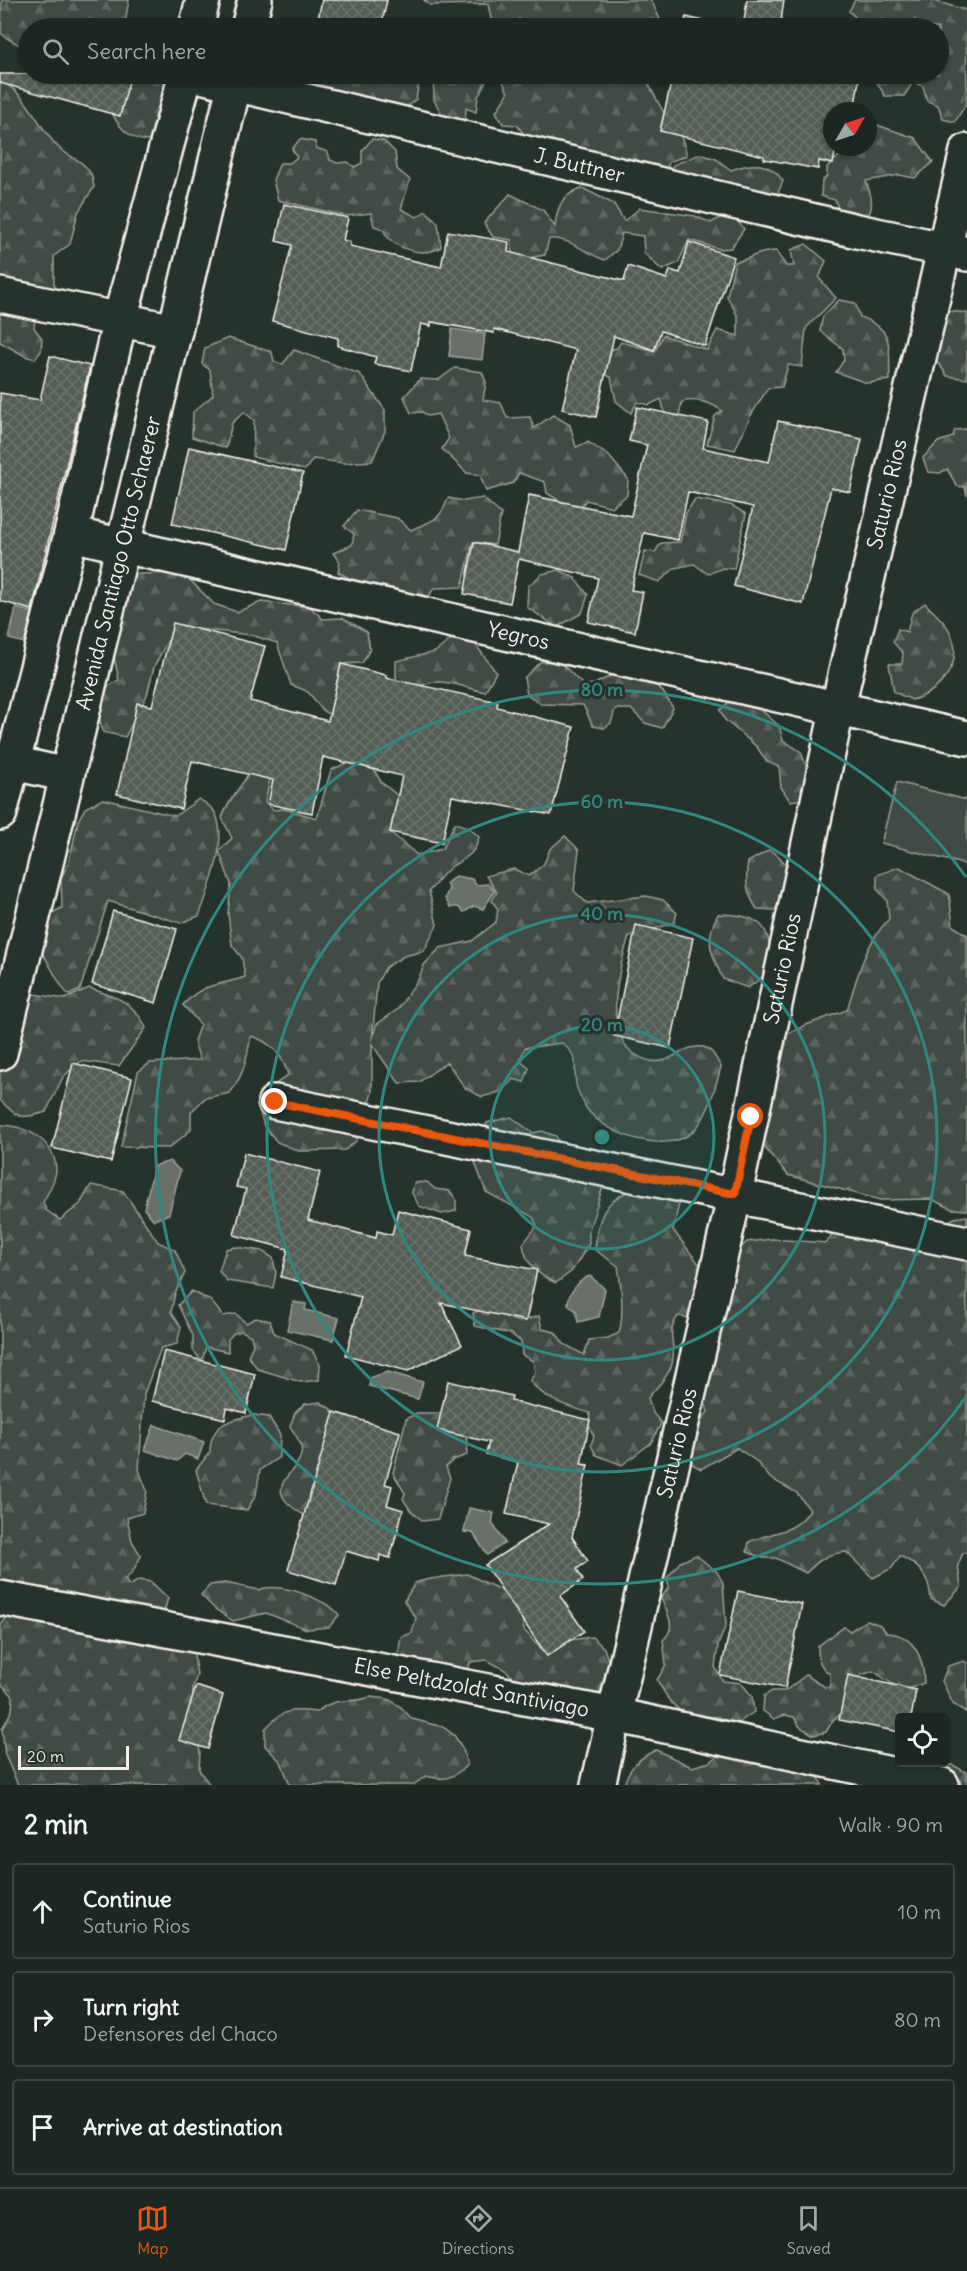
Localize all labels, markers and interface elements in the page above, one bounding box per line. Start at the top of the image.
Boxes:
search box [18,18,949,84]
icon: search [39,35,72,68]
text: Search here [87,37,206,65]
north arrow [823,102,877,156]
street label: J. Buttner [531,141,628,189]
street label: Avenida Santiago Otto Schaerer [69,413,167,713]
street label: Saturio Rios [861,436,913,552]
street label: Yegros [485,615,552,656]
text: 80 m [581,678,623,701]
text: 60 m [581,790,623,813]
text: 40 m [581,902,623,925]
street label: Saturio Rios [757,911,807,1026]
text: 20 m [581,1013,623,1036]
route end [261,1088,287,1114]
route start [737,1103,763,1129]
centre of rings [592,1127,612,1147]
street label: Saturio Rios [651,1385,703,1501]
street label: Else Peltdzoldt Santiviago [352,1652,592,1723]
map controls [895,1713,949,1767]
button: locate [895,1713,949,1767]
scale bar [18,1743,129,1770]
text: 20 m [27,1746,64,1766]
text: 2 min [24,1808,88,1841]
text: Walk · 90 m [838,1812,943,1837]
text: Continue [83,1885,172,1913]
icon: ahead [26,1895,59,1928]
text: 10 m [898,1899,941,1924]
text: Saturio Rios [83,1913,190,1938]
text: Turn right [83,1993,179,2021]
icon: right [26,2003,59,2036]
text: 80 m [894,2007,941,2032]
text: Defensores del Chaco [83,2021,278,2046]
icon: arrive [26,2111,59,2144]
text: Arrive at destination [83,2113,283,2141]
tab: Map [136,2202,169,2258]
tab: Directions [442,2202,514,2258]
tab: Saved [787,2202,831,2258]

